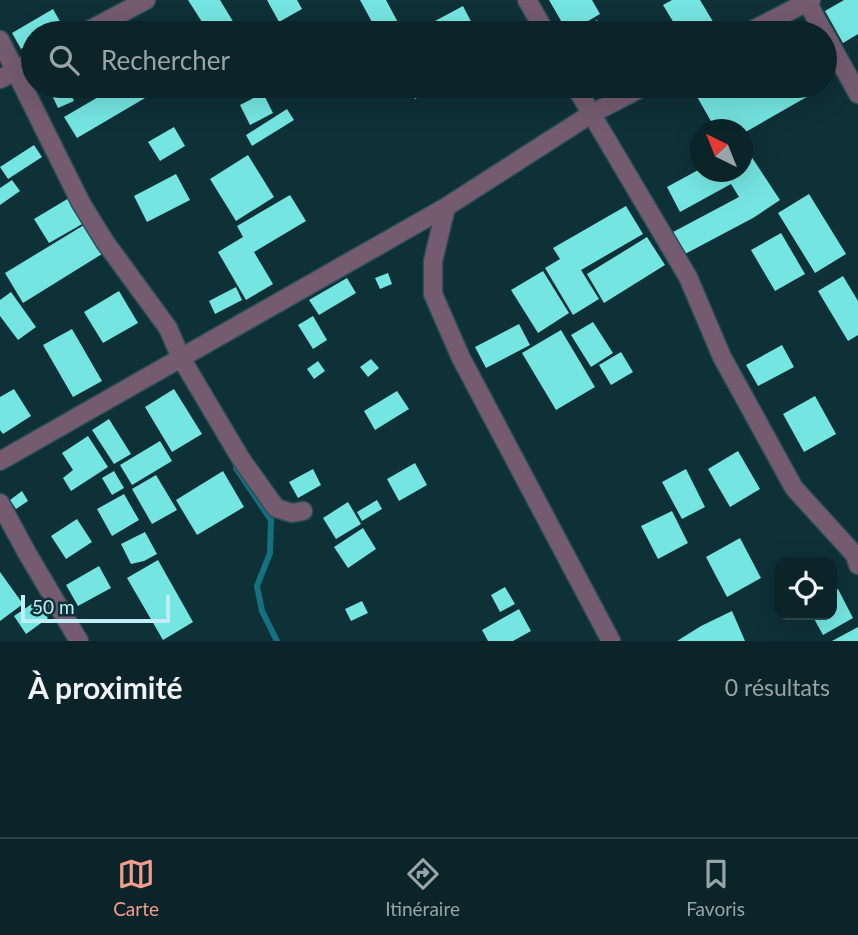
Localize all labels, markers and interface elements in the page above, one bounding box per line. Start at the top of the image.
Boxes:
search box [21,21,837,98]
icon: search [45,41,83,79]
text: Rechercher [101,44,230,76]
north arrow [690,119,753,182]
map controls [774,557,837,620]
button: locate [774,557,837,620]
scale bar [21,592,170,624]
text: 50 m [32,595,75,618]
text: À proximité [28,669,183,705]
text: 0 résultats [725,673,830,701]
tab: Carte [113,855,159,920]
tab: Itinéraire [385,855,460,920]
tab: Favoris [686,855,745,920]

